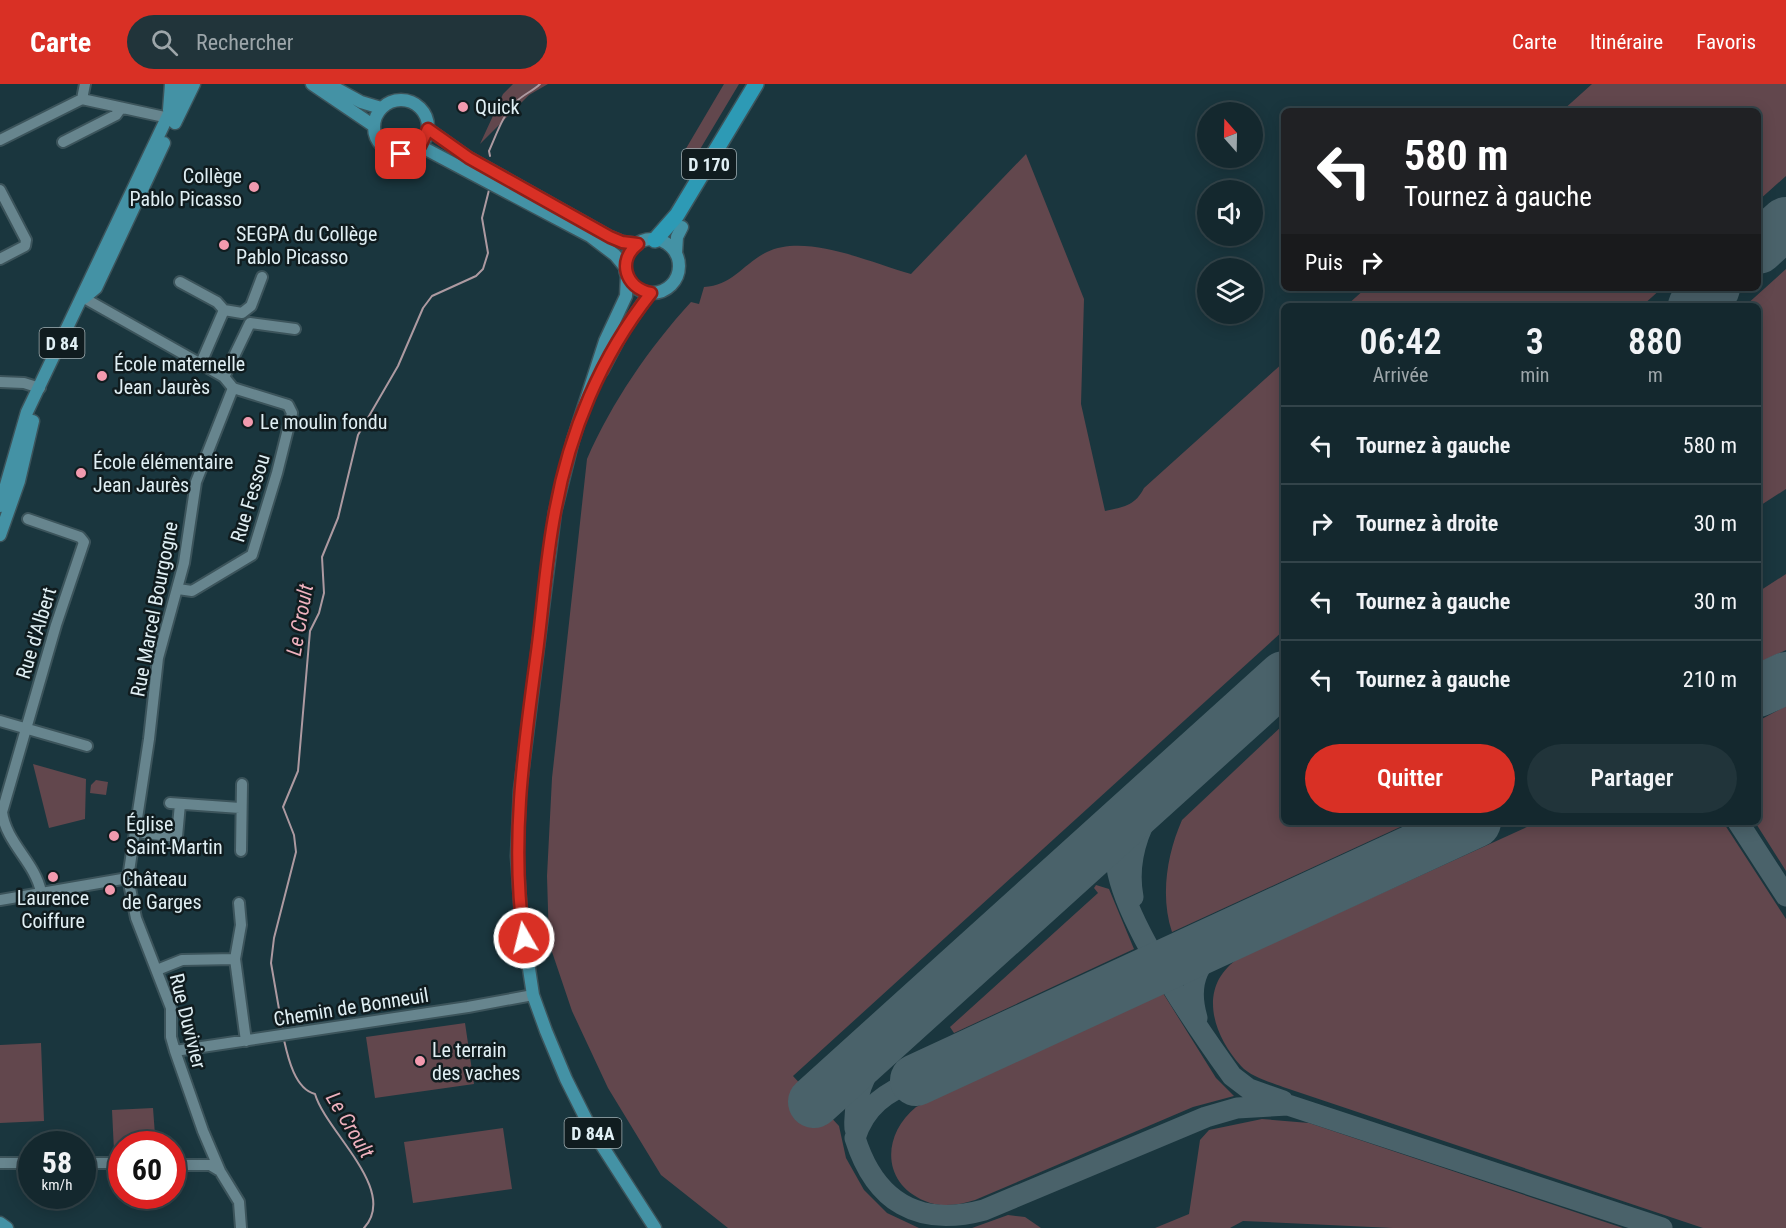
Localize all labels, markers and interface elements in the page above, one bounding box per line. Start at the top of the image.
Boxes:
search box [127,15,547,69]
text: Carte [30,26,91,59]
icon: search [148,26,181,59]
text: Rechercher [196,30,293,55]
text: Carte [1512,30,1557,54]
text: Itinéraire [1590,30,1663,54]
text: Favoris [1696,30,1756,54]
place label: Quick [475,95,520,119]
marker: Quick [456,100,470,114]
north arrow [1197,102,1263,168]
map controls [1197,102,1263,324]
pin [375,128,426,179]
text: 580 m [1404,131,1509,180]
icon: left [1305,132,1383,210]
icon: arrive [384,137,417,170]
road number: D 170 [682,149,736,179]
place label: Collège Pablo Picasso [130,164,242,211]
marker: Collège Pablo Picasso [247,180,261,194]
button: sound [1197,180,1263,246]
text: Tournez à gauche [1404,181,1592,213]
place label: SEGPA du Collège Pablo Picasso [236,222,377,269]
marker: SEGPA du Collège Pablo Picasso [217,238,231,252]
icon: right [1355,246,1388,279]
text: Puis [1305,250,1343,275]
button: layers [1197,258,1263,324]
text: 06:42 [1360,321,1442,363]
text: 3 [1526,321,1544,363]
text: 880 [1628,321,1682,363]
road number: D 84 [40,328,84,358]
place label: École maternelle Jean Jaurès [114,352,245,399]
text: Arrivée [1373,363,1428,387]
text: min [1520,363,1549,387]
text: m [1648,363,1663,387]
marker: École maternelle Jean Jaurès [95,369,109,383]
place label: Le moulin fondu [260,410,387,434]
marker: Le moulin fondu [241,415,255,429]
icon: left [1305,429,1338,462]
text: Tournez à gauche [1356,433,1510,458]
text: 580 m [1683,433,1737,458]
place label: École élémentaire Jean Jaurès [93,450,233,497]
street label: Rue Fessou [225,451,275,545]
marker: École élémentaire Jean Jaurès [74,466,88,480]
icon: right [1305,507,1338,540]
text: Tournez à droite [1356,511,1498,536]
text: 30 m [1694,511,1737,536]
street label: Rue Marcel Bourgogne [125,519,183,699]
water label: Le Croult [282,581,318,658]
street label: Rue d'Albert [11,584,61,682]
icon: left [1305,585,1338,618]
text: Tournez à gauche [1356,589,1510,614]
text: 30 m [1694,589,1737,614]
icon: left [1305,663,1338,696]
text: Tournez à gauche [1356,667,1510,692]
text: 210 m [1683,667,1737,692]
button: Quitter [1305,744,1515,813]
button: Partager [1527,744,1737,813]
place label: Église Saint-Martin [126,812,223,859]
marker: Église Saint-Martin [107,829,121,843]
place label: Château de Garges [122,867,202,914]
marker: Laurence Coiffure [46,870,60,884]
marker: Château de Garges [103,883,117,897]
place label: Laurence Coiffure [17,886,89,933]
position arrow [492,906,556,970]
street label: Rue Duvivier [165,971,211,1071]
street label: Chemin de Bonneuil [272,983,430,1031]
place label: Le terrain des vaches [432,1038,520,1085]
marker: Le terrain des vaches [413,1054,427,1068]
water label: Le Croult [321,1088,379,1163]
road number: D 84A [564,1118,622,1148]
speed limit sign: 60 [108,1131,186,1209]
text: 58 [42,1145,72,1180]
text: km/h [42,1176,72,1194]

